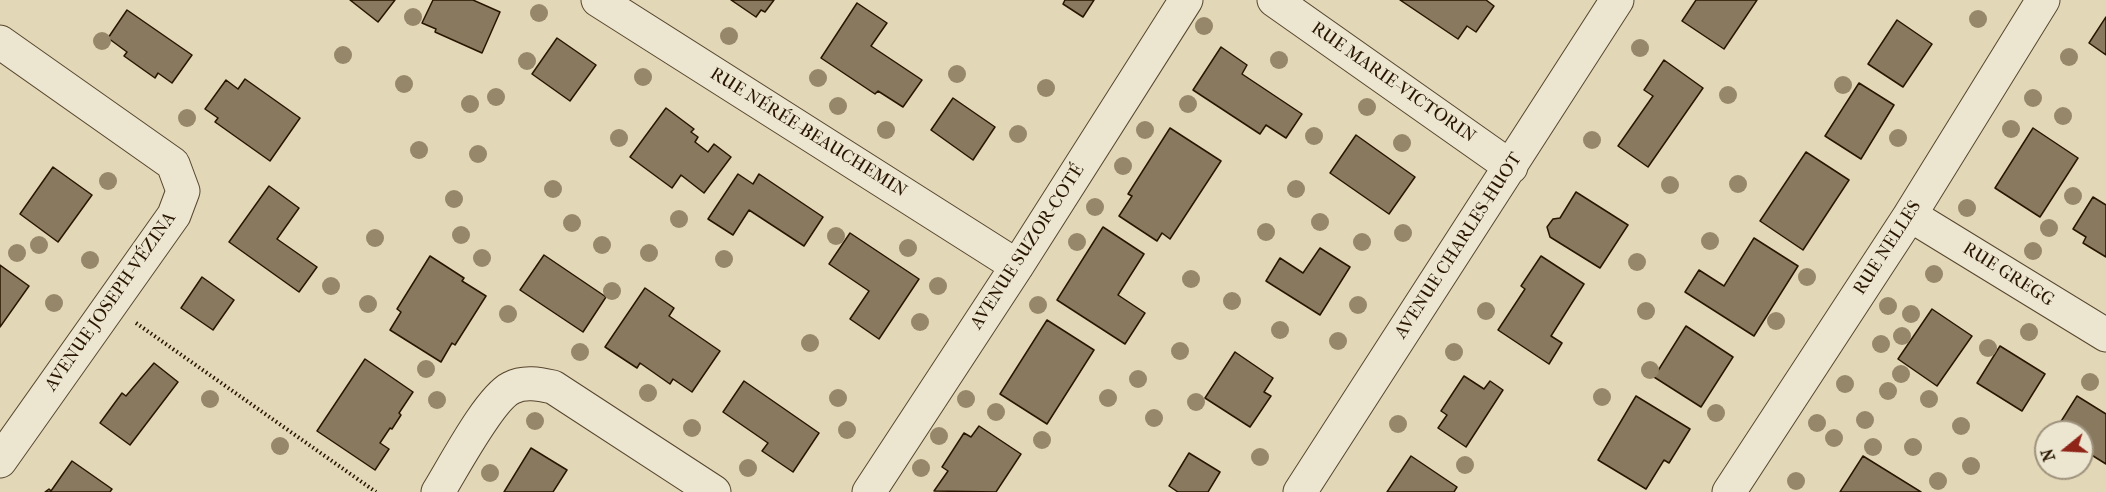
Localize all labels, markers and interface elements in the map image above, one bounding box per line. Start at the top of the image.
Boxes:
street label: RUE MARIE-VICTORIN [1307,18,1479,148]
street label: RUE NÉRÉE-BEAUCHEMIN [706,63,910,203]
street label: AVENUE CHARLES-HUOT [1391,149,1527,343]
street label: AVENUE SUZOR-COTÉ [967,160,1089,334]
street label: RUE NELLES [1850,197,1926,299]
street label: AVENUE JOSEPH-VÉZINA [41,208,181,396]
street label: RUE GREGG [1958,238,2058,312]
north arrow [2034,420,2094,480]
text: N [2037,446,2059,464]

